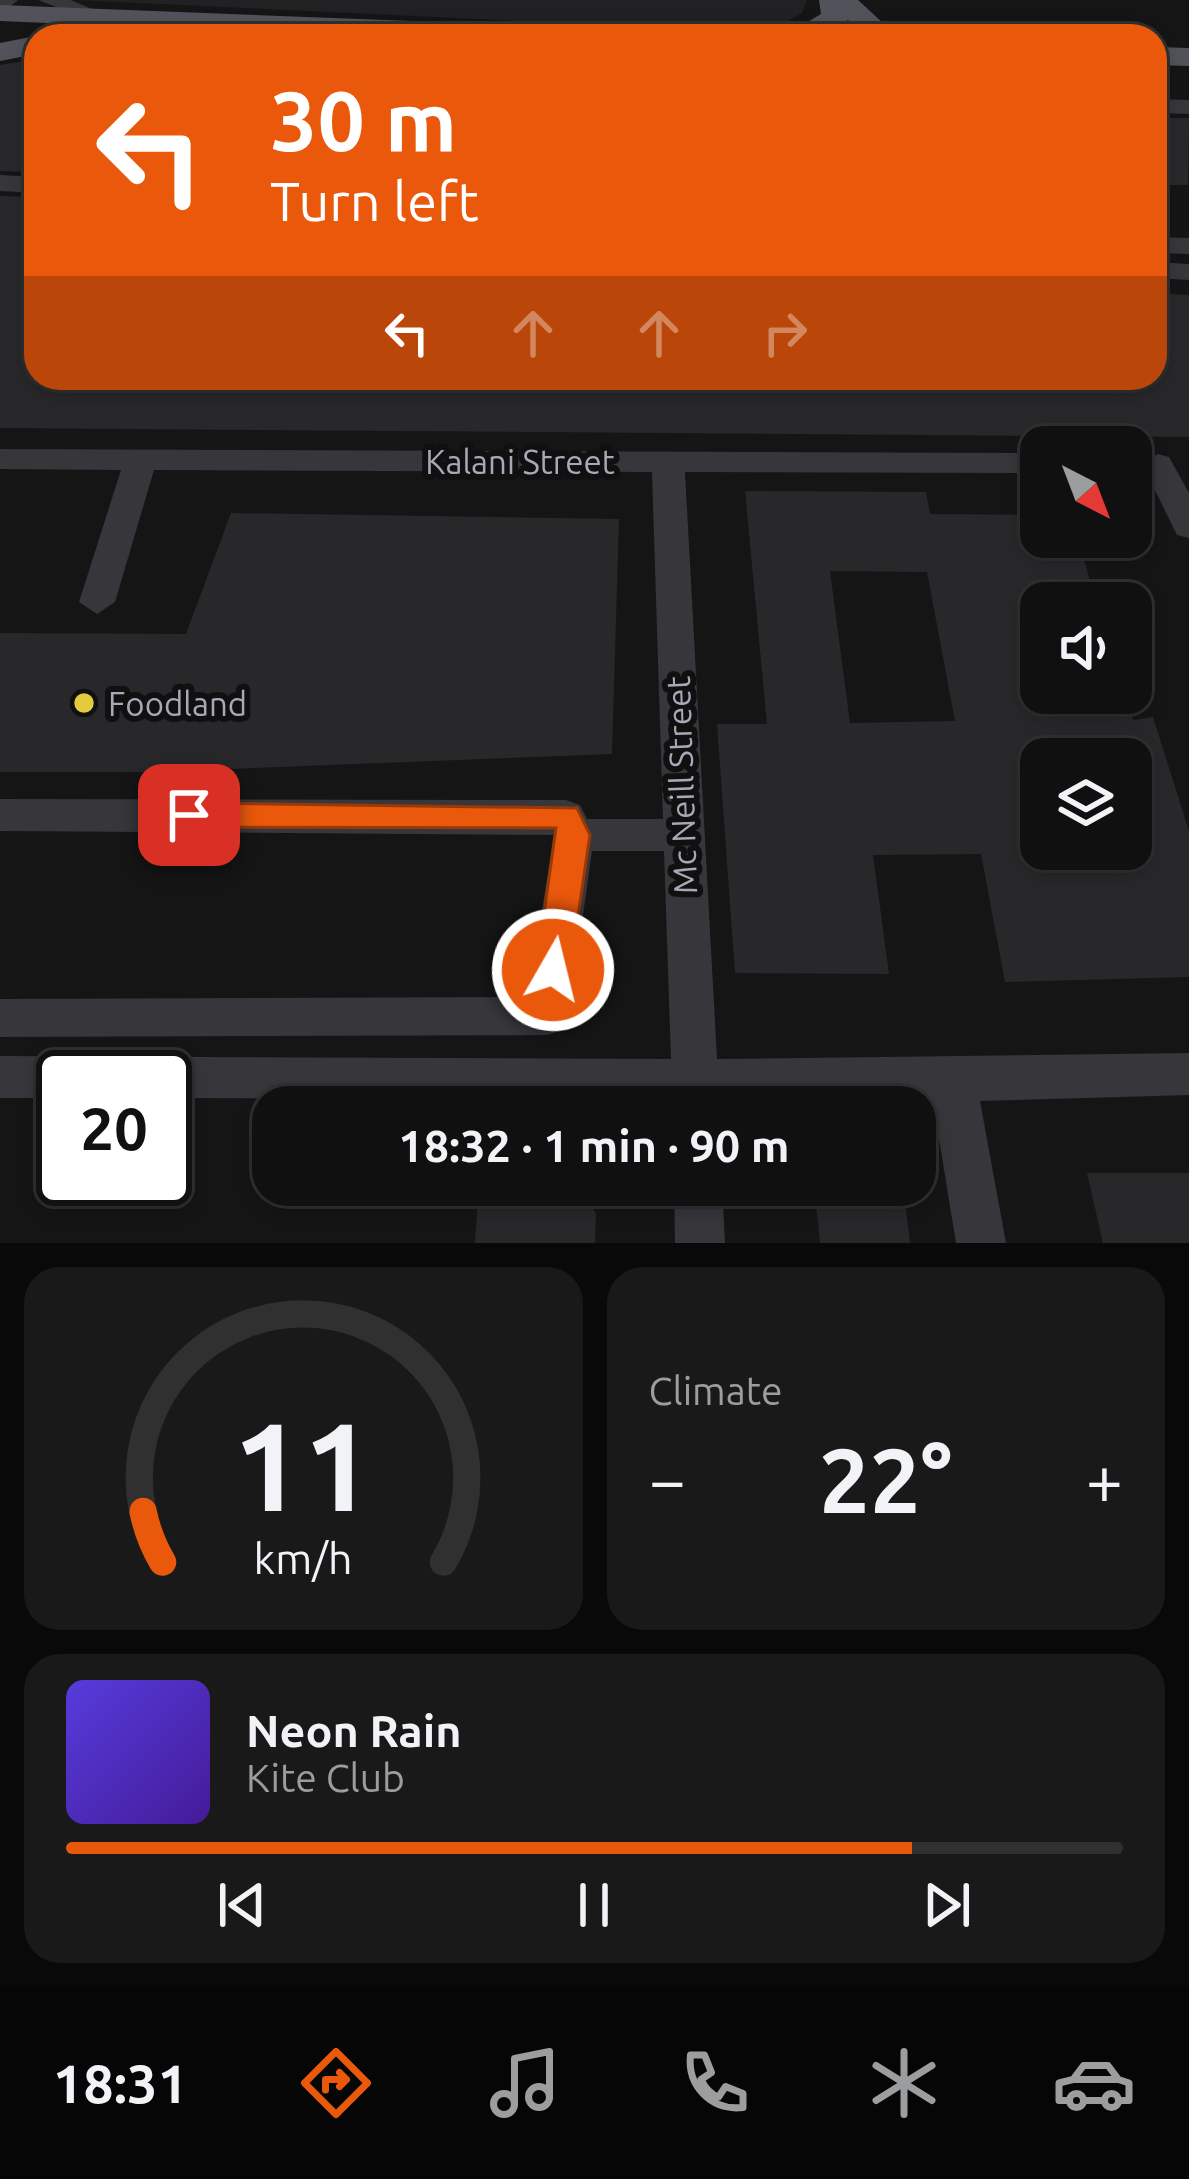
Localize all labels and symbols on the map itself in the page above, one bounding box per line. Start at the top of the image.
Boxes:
north arrow [1020,426,1152,558]
street label: Kalani Street [425,443,615,480]
street label: Mc Neill Street [659,675,703,895]
place label: Foodland [108,685,247,722]
marker: Foodland [71,690,97,716]
pin [138,764,240,866]
position arrow [490,907,616,1033]
speed limit sign: 20 [36,1050,192,1206]

